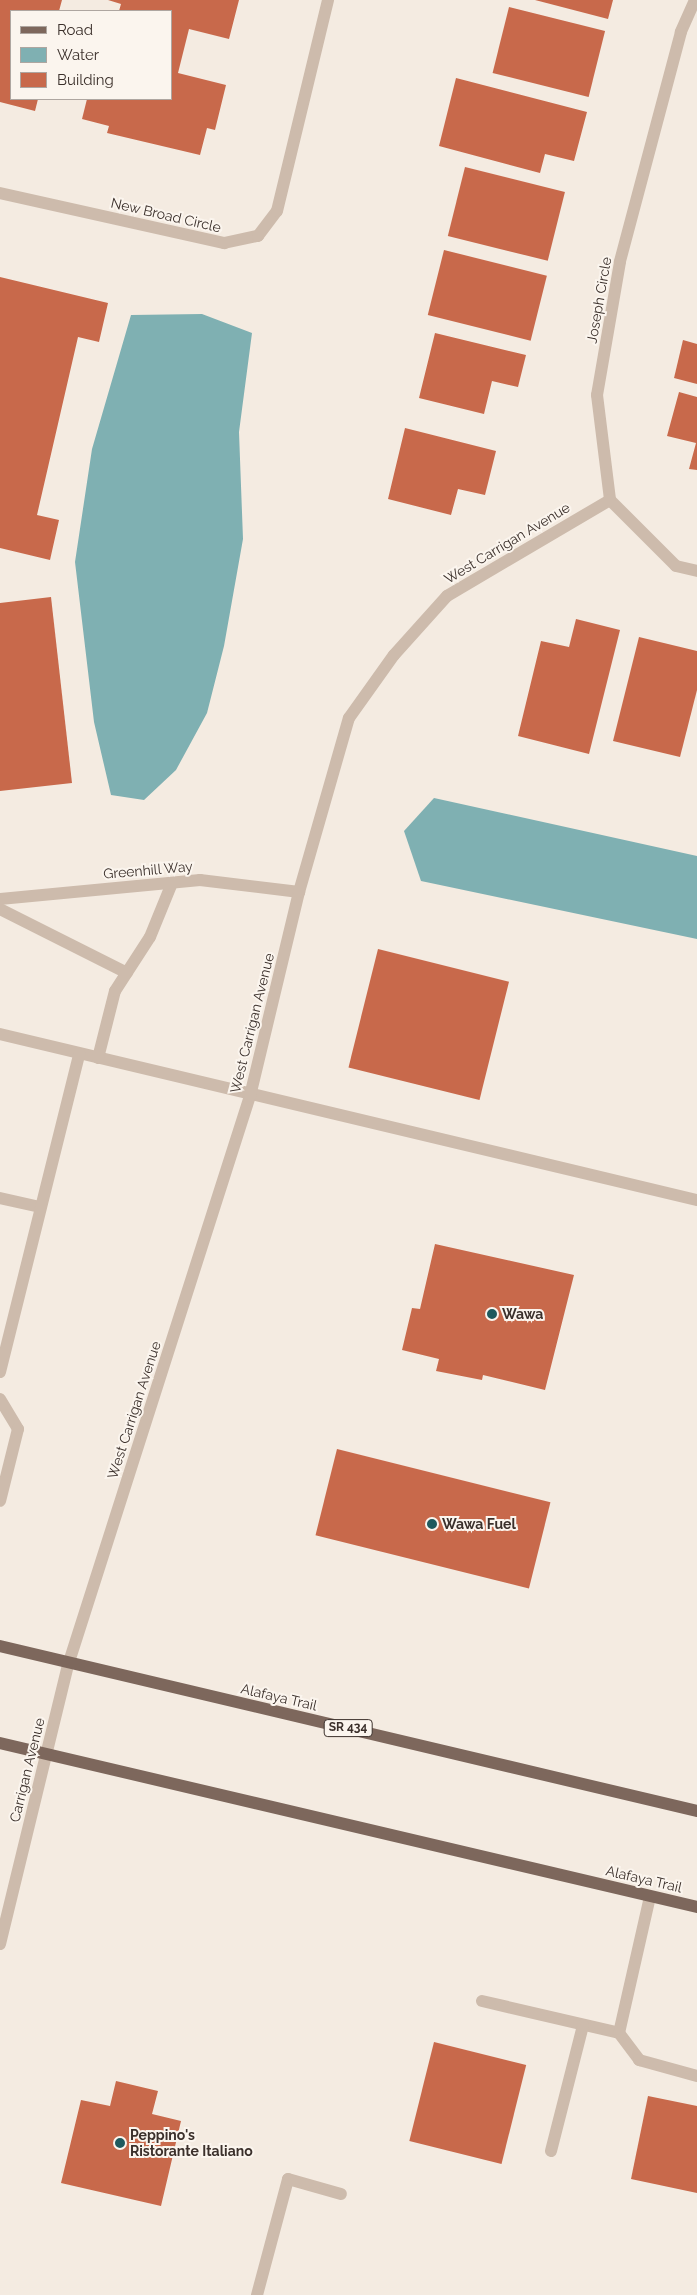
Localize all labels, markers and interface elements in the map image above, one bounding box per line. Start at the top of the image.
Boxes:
legend [10,10,172,100]
text: Road [57,21,93,39]
text: Water [57,46,99,64]
text: Building [57,71,114,89]
street label: New Broad Circle [109,194,223,236]
street label: Joseph Circle [583,256,615,344]
street label: West Carrigan Avenue [441,499,573,587]
street label: Greenhill Way [102,858,194,882]
street label: West Carrigan Avenue [226,951,278,1095]
place label: Wawa [502,1306,543,1322]
marker: Wawa [486,1308,498,1320]
street label: West Carrigan Avenue [104,1339,164,1481]
place label: Wawa Fuel [442,1516,516,1532]
marker: Wawa Fuel [426,1518,438,1530]
street label: Alafaya Trail [239,1680,319,1714]
street label: Carrigan Avenue [6,1716,48,1824]
road number: SR 434 [323,1719,373,1738]
street label: Alafaya Trail [604,1862,684,1896]
place label: Peppino's Ristorante Italiano [130,2127,253,2160]
marker: Peppino's Ristorante Italiano [114,2137,126,2149]

